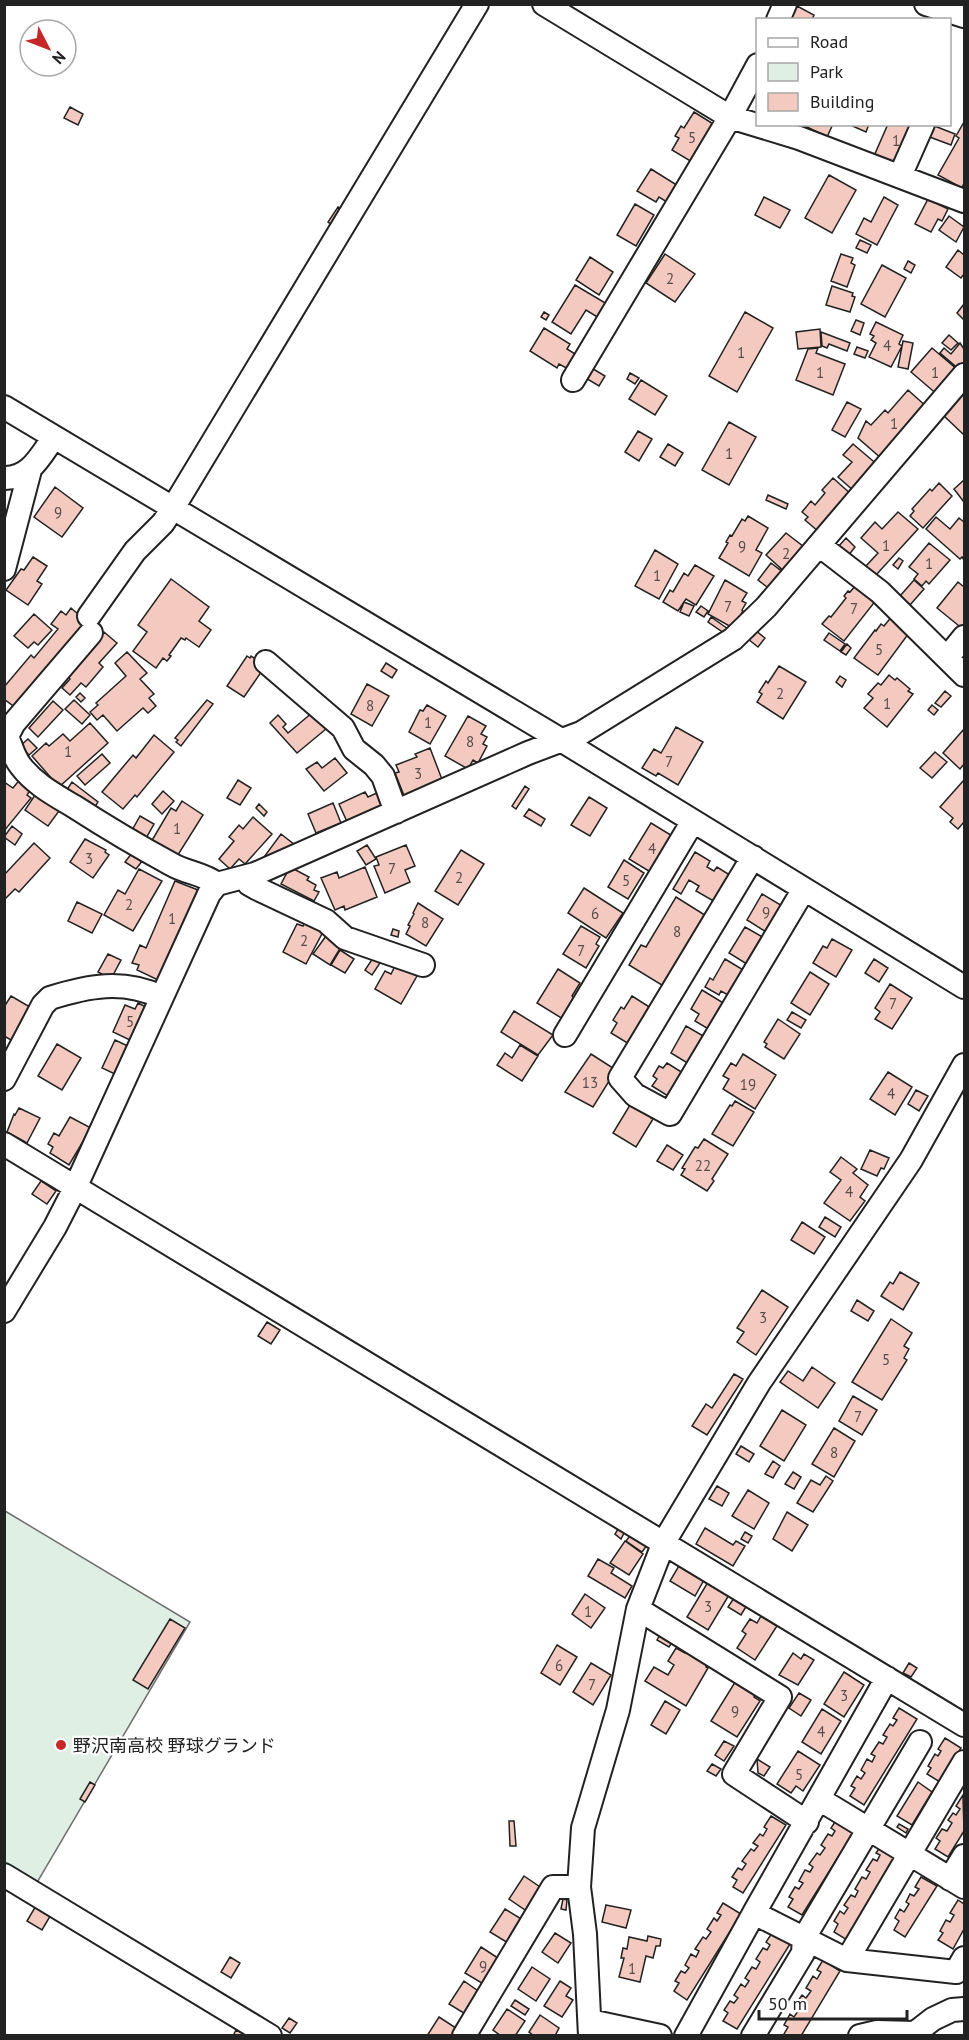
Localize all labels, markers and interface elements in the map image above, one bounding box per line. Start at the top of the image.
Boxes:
north arrow [18,18,78,78]
legend [756,18,951,126]
text: Road [810,30,848,53]
text: N [48,47,70,69]
text: Park [810,60,843,83]
text: Building [810,90,874,113]
house number: 5 [688,128,696,147]
house number: 1 [892,131,900,150]
house number: 2 [666,269,674,288]
house number: 4 [883,336,891,355]
house number: 1 [737,343,745,362]
house number: 1 [816,363,824,382]
house number: 1 [931,363,939,382]
house number: 1 [890,414,898,433]
house number: 1 [725,444,733,463]
house number: 9 [54,503,62,522]
house number: 1 [882,536,890,555]
house number: 9 [738,537,746,556]
house number: 2 [782,544,790,563]
house number: 1 [925,554,933,573]
house number: 1 [653,566,661,585]
house number: 7 [724,597,732,616]
house number: 7 [850,599,858,618]
house number: 5 [875,640,883,659]
house number: 2 [776,684,784,703]
house number: 1 [883,694,891,713]
house number: 8 [366,696,374,715]
house number: 1 [424,713,432,732]
house number: 8 [466,732,474,751]
house number: 1 [64,742,72,761]
house number: 7 [665,752,673,771]
house number: 3 [414,764,422,783]
house number: 1 [173,819,181,838]
house number: 4 [648,839,656,858]
house number: 3 [85,849,93,868]
house number: 7 [388,859,396,878]
house number: 2 [455,868,463,887]
house number: 5 [622,871,630,890]
house number: 2 [125,895,133,914]
house number: 9 [762,903,770,922]
house number: 6 [591,904,599,923]
house number: 1 [168,909,176,928]
house number: 8 [421,913,429,932]
house number: 8 [673,922,681,941]
house number: 2 [300,931,308,950]
house number: 7 [577,941,585,960]
house number: 7 [889,994,897,1013]
house number: 5 [126,1012,134,1031]
house number: 13 [582,1073,598,1092]
house number: 19 [740,1075,756,1094]
house number: 4 [887,1084,895,1103]
house number: 22 [695,1156,711,1175]
house number: 4 [845,1182,853,1201]
house number: 3 [759,1308,767,1327]
house number: 5 [882,1350,890,1369]
house number: 7 [854,1407,862,1426]
house number: 8 [830,1443,838,1462]
house number: 3 [704,1597,712,1616]
house number: 1 [584,1602,592,1621]
house number: 6 [555,1656,563,1675]
house number: 7 [588,1675,596,1694]
house number: 3 [840,1686,848,1705]
house number: 9 [731,1702,739,1721]
house number: 4 [817,1722,825,1741]
place label: 野沢南高校 野球グランド [73,1734,276,1757]
marker: 野沢南高校 野球グランド [54,1738,68,1752]
house number: 5 [795,1765,803,1784]
house number: 9 [479,1957,487,1976]
house number: 1 [628,1959,636,1978]
scale bar [759,1983,908,2021]
text: 50 m [768,1992,807,2015]

